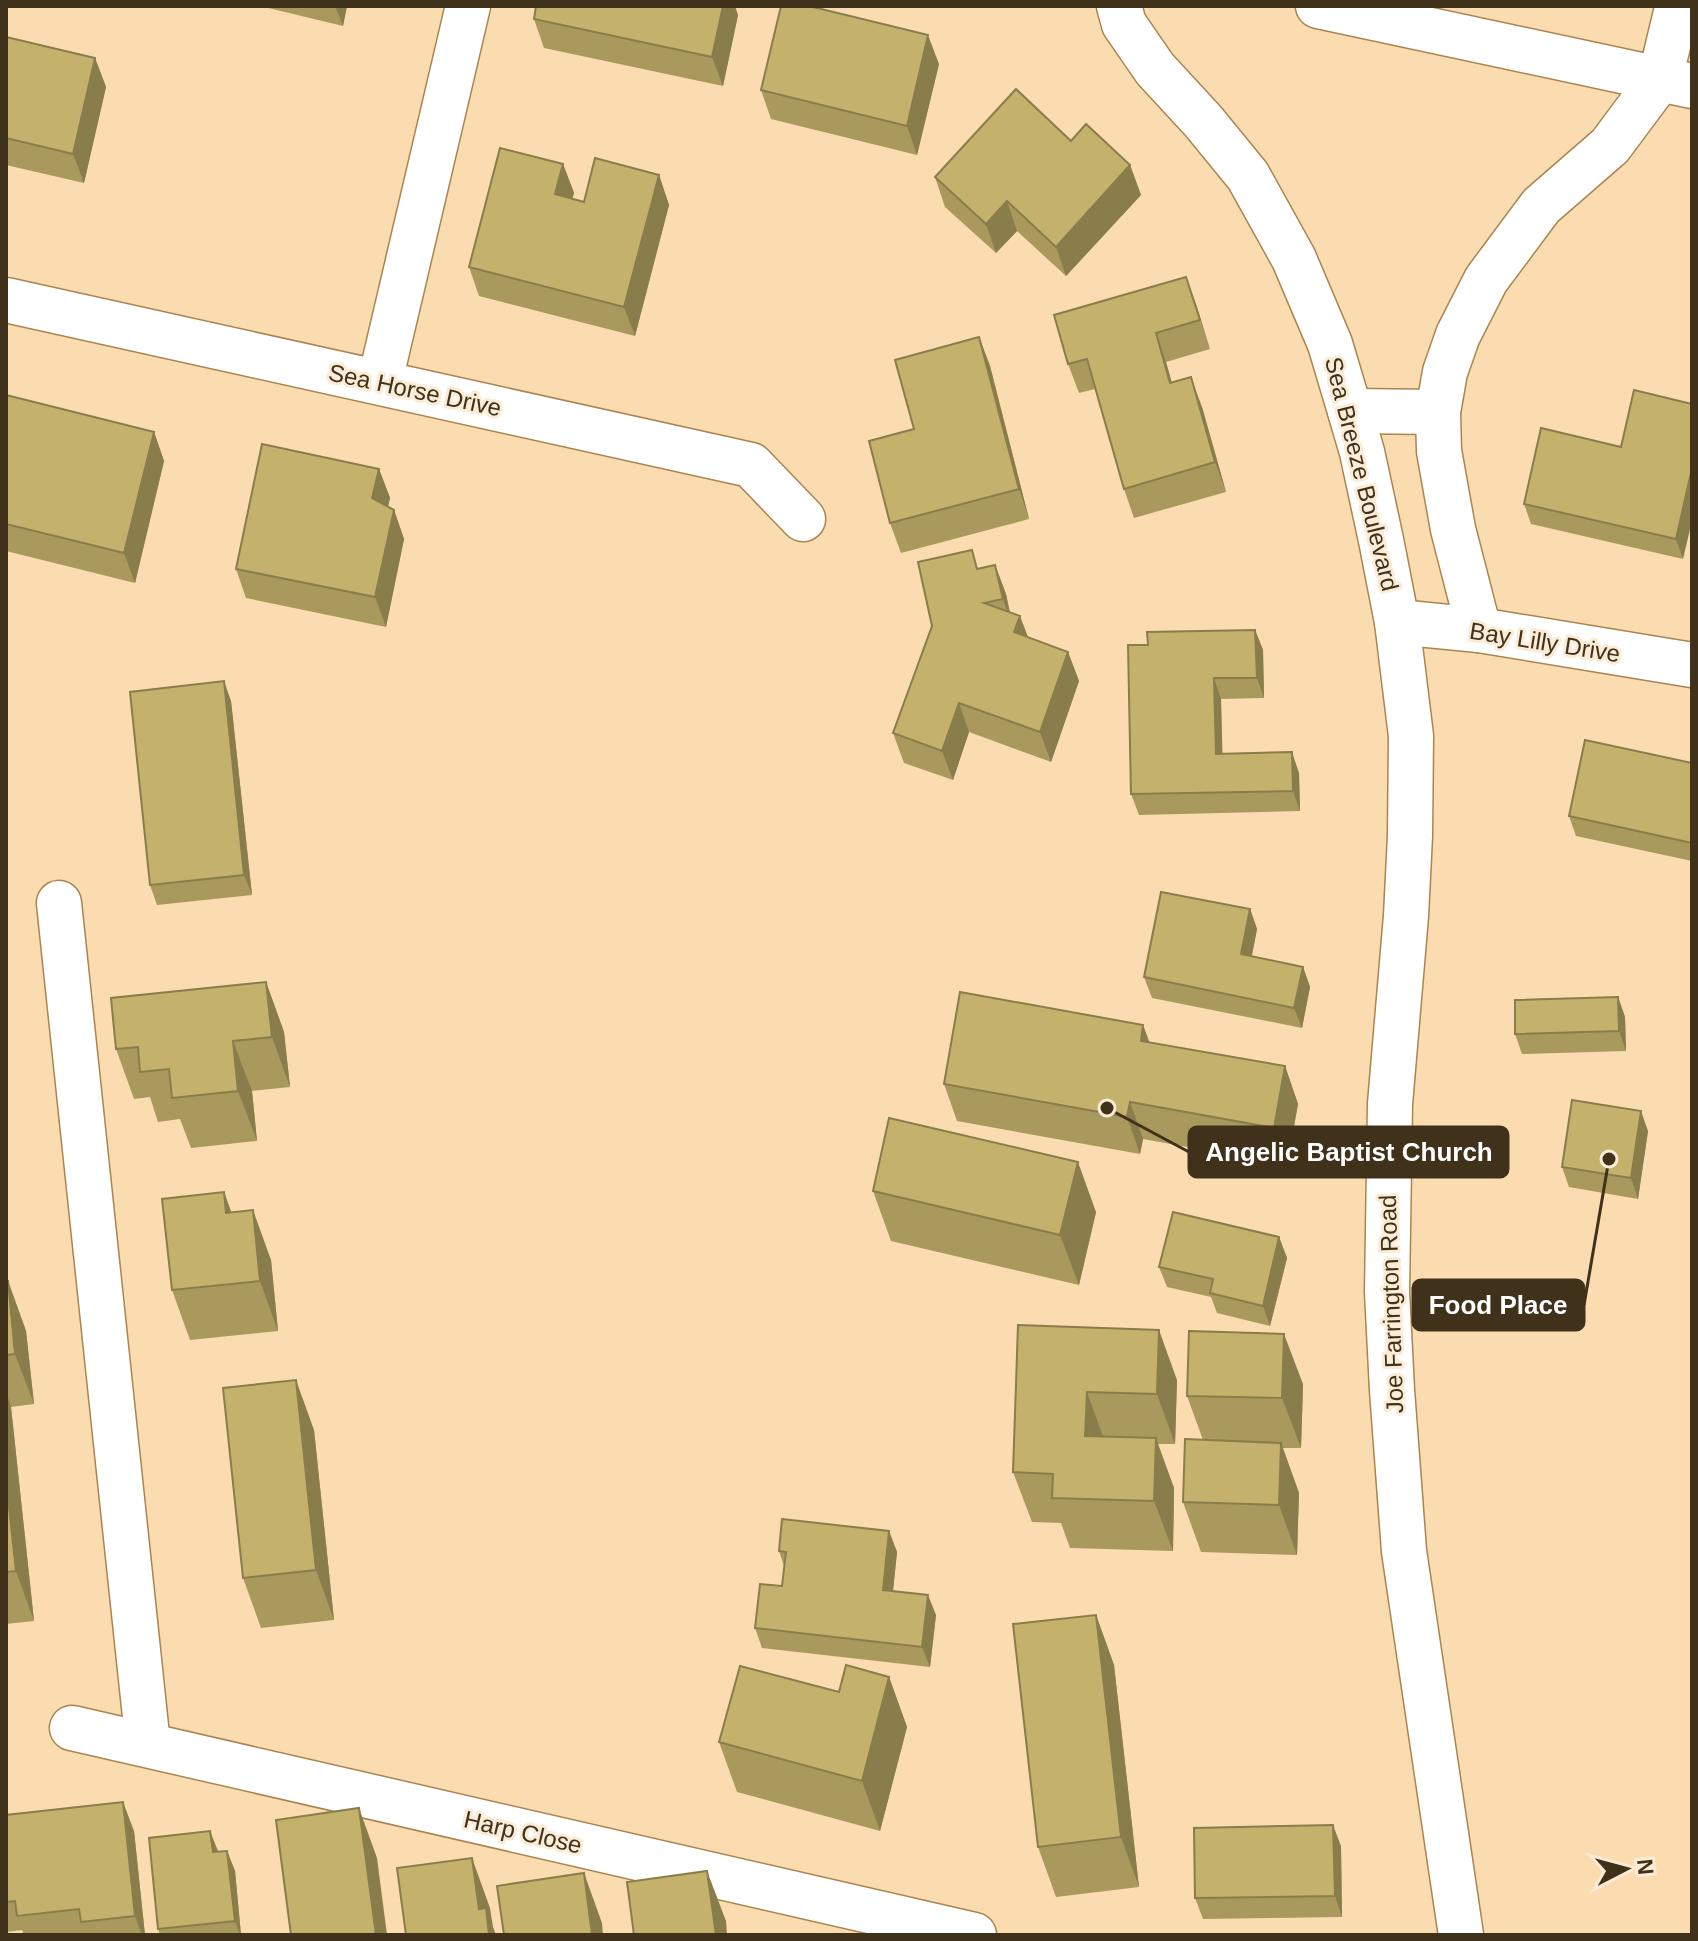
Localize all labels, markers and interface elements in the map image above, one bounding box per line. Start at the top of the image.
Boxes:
street label: Sea Breeze Boulevard [1320,354,1404,594]
street label: Sea Horse Drive [326,358,504,422]
street label: Bay Lilly Drive [1468,617,1622,667]
callout: Angelic Baptist Church [1189,1127,1508,1177]
text: Angelic Baptist Church [1205,1137,1493,1167]
street label: Joe Farrington Road [1374,1194,1408,1414]
callout: Food Place [1413,1280,1584,1330]
text: Food Place [1429,1290,1567,1320]
street label: Harp Close [461,1805,585,1859]
north arrow [1586,1829,1666,1909]
text: N [1632,1858,1659,1876]

